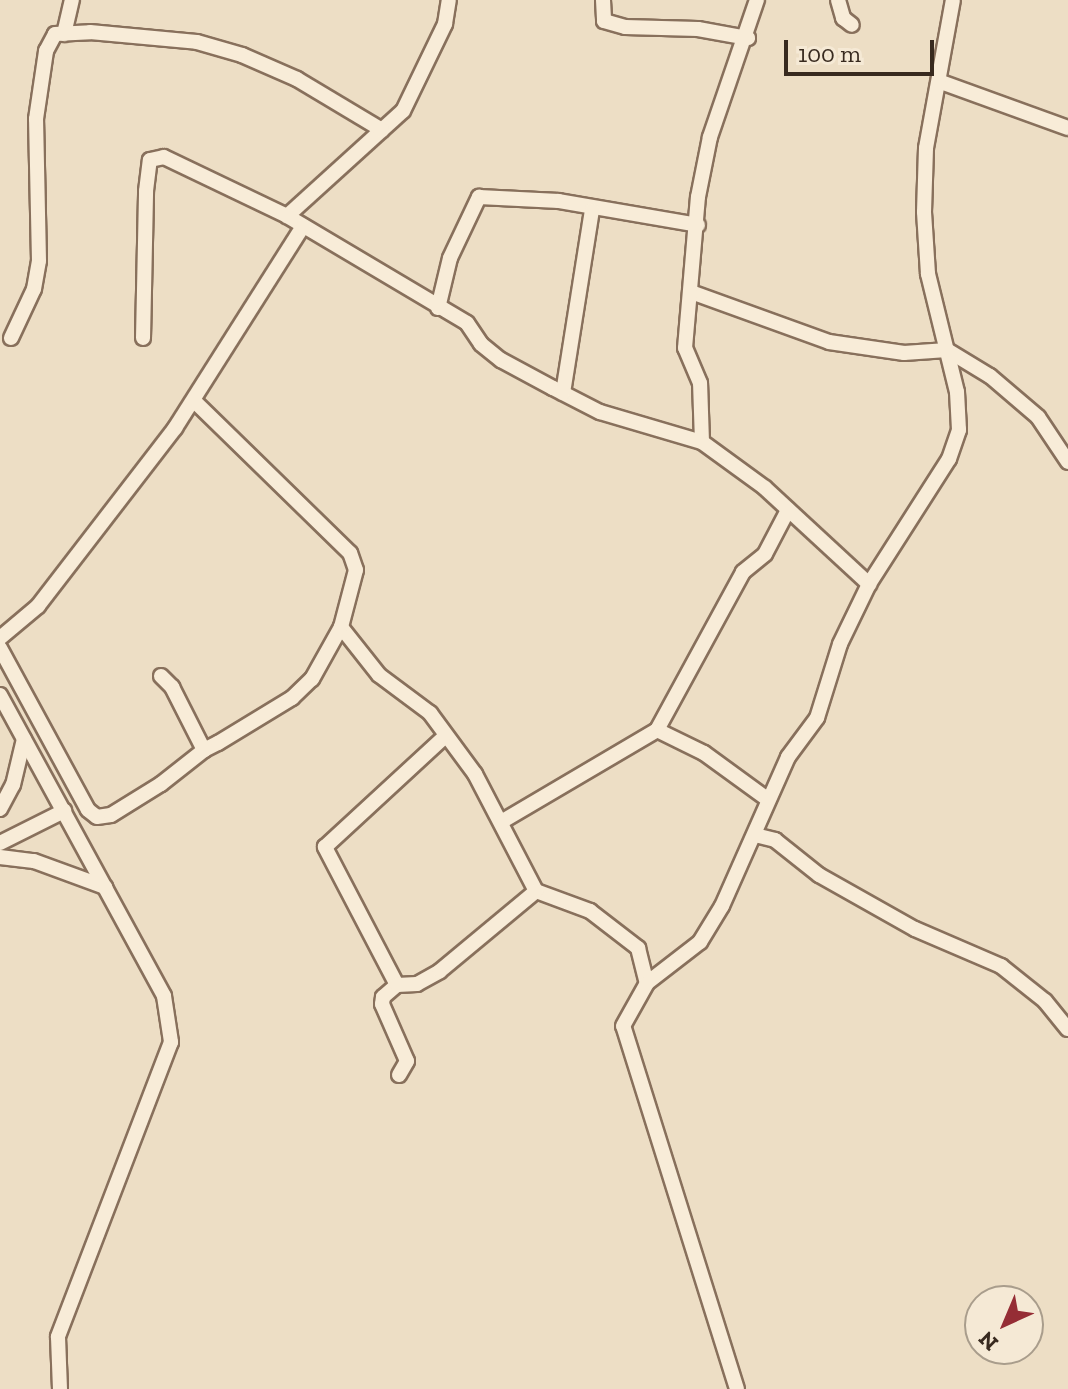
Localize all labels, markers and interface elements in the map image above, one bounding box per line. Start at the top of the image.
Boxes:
scale bar [788,24,938,74]
text: 100 m [798,39,861,68]
north arrow [964,1285,1044,1365]
text: N [973,1326,1004,1357]

